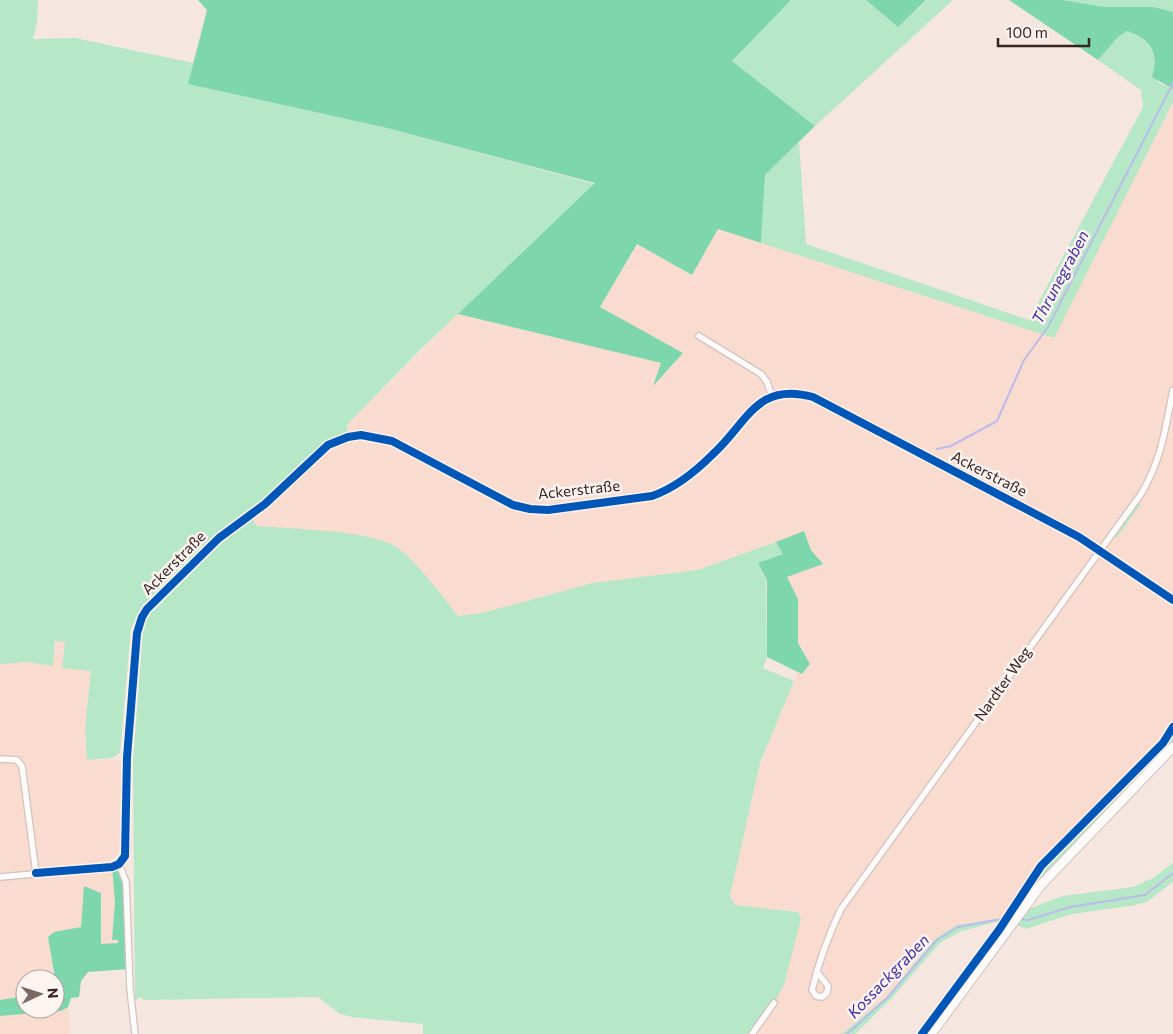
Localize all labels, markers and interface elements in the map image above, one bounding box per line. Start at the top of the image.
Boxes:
scale bar [998,15,1089,47]
text: 100 m [1006,23,1048,41]
water label: Thrunegraben [1027,227,1092,327]
street label: Ackerstraße [949,446,1030,500]
street label: Ackerstraße [537,476,621,502]
street label: Ackerstraße [138,527,209,598]
street label: Nardter Weg [970,643,1034,724]
water label: Kossackgraben [843,930,932,1022]
north arrow [15,969,65,1019]
text: N [45,987,62,999]

